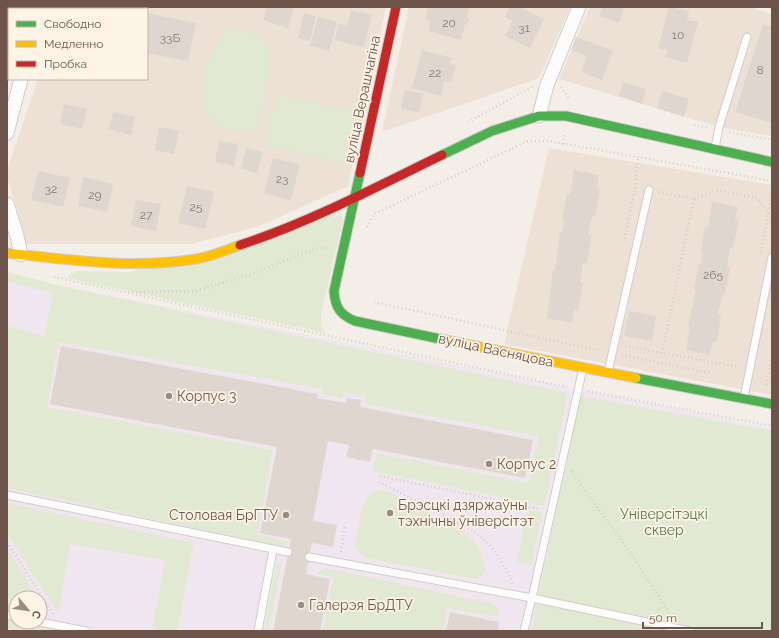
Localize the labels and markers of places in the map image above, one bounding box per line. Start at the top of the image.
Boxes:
place label: Корпус 3 [177,388,236,404]
marker: Корпус 3 [164,391,174,401]
place label: Корпус 2 [497,456,556,472]
marker: Корпус 2 [484,459,494,469]
place label: Брэсцкі дзяржаўны тэхнічны ўніверсітэт [398,497,534,529]
place label: Столовая БрГТУ [169,507,278,523]
marker: Брэсцкі дзяржаўны тэхнічны ўніверсітэт [385,508,395,518]
marker: Столовая БрГТУ [281,510,291,520]
place label: Галерэя БрДТУ [309,597,413,613]
marker: Галерэя БрДТУ [296,600,306,610]

